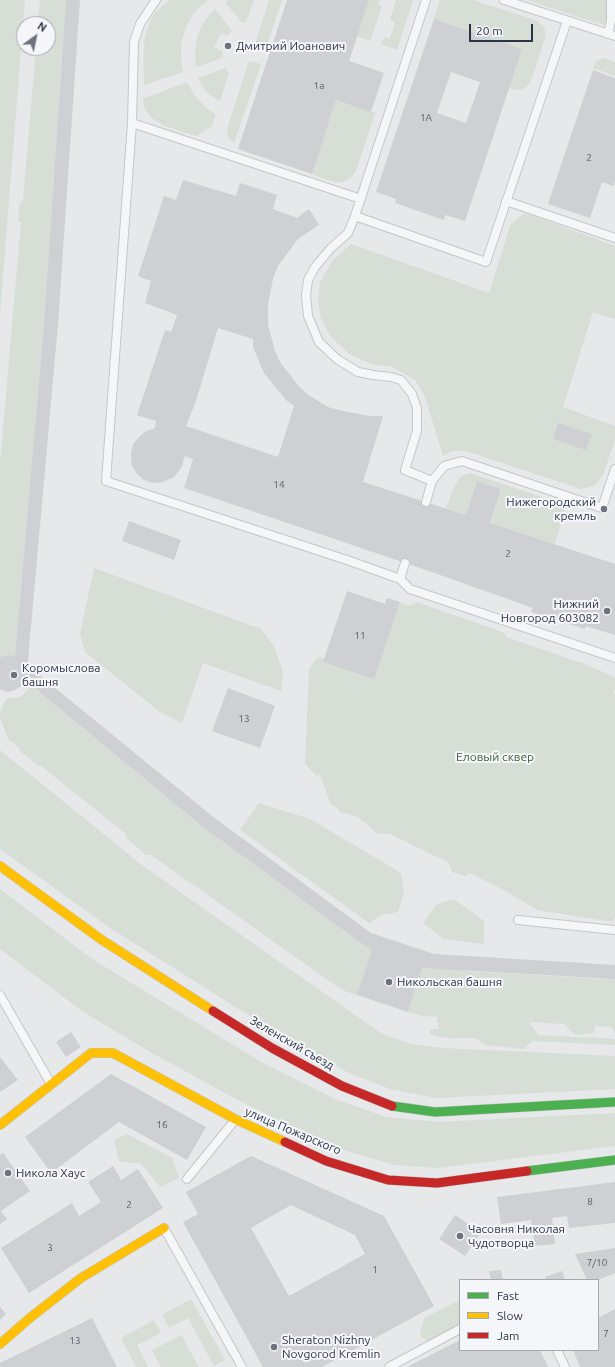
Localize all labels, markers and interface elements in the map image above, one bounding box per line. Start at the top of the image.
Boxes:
north arrow [16,16,56,56]
scale bar [471,16,535,42]
text: N [35,20,49,34]
text: 20 m [476,24,503,37]
place label: Дмитрий Иоанович [236,39,345,53]
marker: Дмитрий Иоанович [223,41,233,51]
house number: 1а [314,80,324,92]
house number: 1А [420,112,432,124]
house number: 2 [586,152,592,164]
house number: 14 [273,479,285,491]
place label: Нижегородский кремль [506,495,596,523]
marker: Нижегородский кремль [599,504,609,514]
house number: 2 [505,548,511,560]
place label: Нижний Новгород 603082 [501,597,599,625]
marker: Нижний Новгород 603082 [602,606,612,616]
house number: 11 [354,630,366,642]
place label: Коромыслова башня [22,661,100,689]
marker: Коромыслова башня [9,670,19,680]
house number: 13 [238,713,250,725]
park label: Еловый сквер [456,750,534,764]
place label: Никольская башня [397,975,502,989]
marker: Никольская башня [384,977,394,987]
street label: Зеленский съезд [247,1013,337,1073]
street label: улица Пожарского [243,1104,343,1158]
house number: 16 [156,1119,168,1131]
place label: Никола Хаус [16,1166,85,1180]
marker: Никола Хаус [3,1168,13,1178]
house number: 8 [587,1196,593,1208]
house number: 2 [126,1199,132,1211]
place label: Часовня Николая Чудотворца [468,1222,565,1250]
marker: Часовня Николая Чудотворца [455,1231,465,1241]
house number: 3 [47,1242,53,1254]
house number: 7/10 [587,1257,607,1269]
house number: 1 [372,1264,378,1276]
legend [459,1279,599,1351]
text: Fast [497,1289,519,1302]
text: Slow [497,1309,523,1322]
house number: 7 [603,1328,609,1340]
text: Jam [497,1329,519,1342]
place label: Sheraton Nizhny Novgorod Kremlin [282,1333,380,1361]
house number: 13 [69,1335,81,1347]
marker: Sheraton Nizhny Novgorod Kremlin [269,1342,279,1352]

